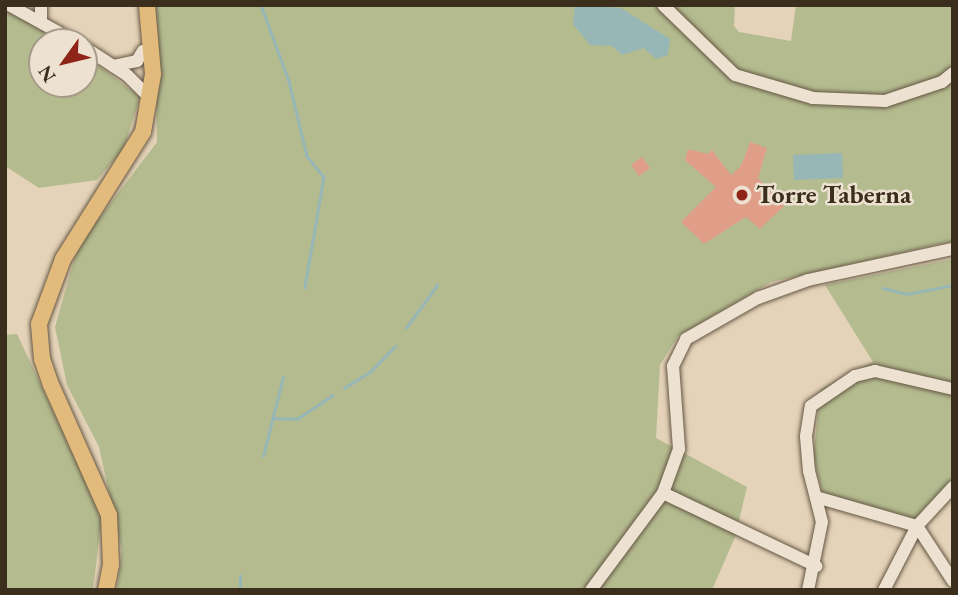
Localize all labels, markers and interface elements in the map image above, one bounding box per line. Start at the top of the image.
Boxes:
north arrow [28,28,98,98]
text: N [32,61,61,87]
place label: Torre Taberna [756,179,911,211]
marker: Torre Taberna [734,187,750,203]

